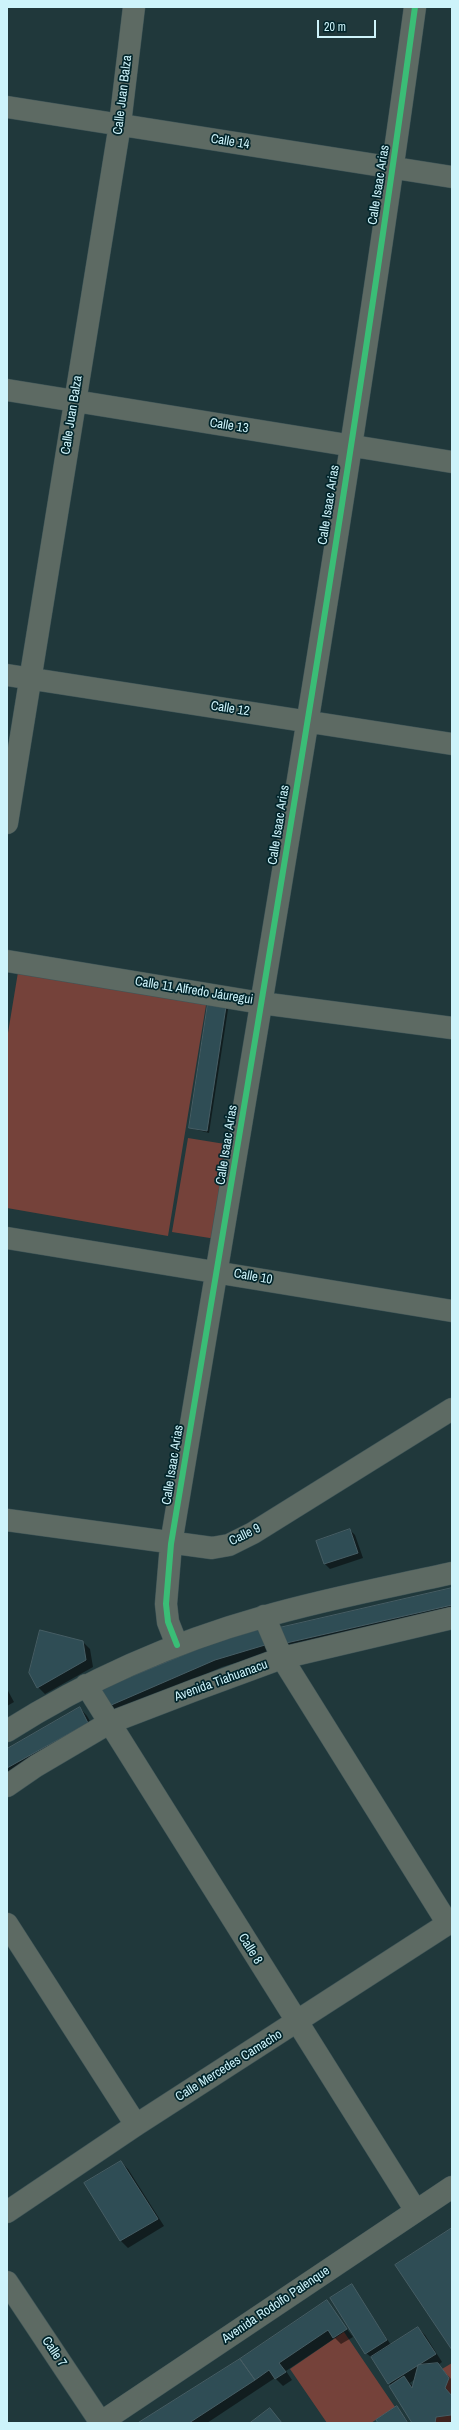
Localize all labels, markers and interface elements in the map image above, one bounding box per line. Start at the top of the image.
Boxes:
scale bar [319,12,378,38]
text: 20 m [324,19,346,35]
street label: Calle Juan Balza [110,54,136,136]
street label: Calle 14 [209,131,251,153]
street label: Calle Isaac Arias [365,144,393,226]
street label: Calle Juan Balza [58,374,86,456]
street label: Calle 13 [208,415,250,437]
street label: Calle Isaac Arias [315,464,343,546]
street label: Calle 12 [209,698,251,720]
street label: Calle Isaac Arias [265,784,293,866]
street label: Calle 11 Alfredo Jáuregui [134,974,254,1008]
street label: Calle Isaac Arias [213,1104,241,1186]
street label: Calle 10 [232,1266,274,1288]
street label: Calle Isaac Arias [159,1424,187,1506]
street label: Calle 9 [227,1521,263,1549]
street label: Avenida Tiahuanacu [172,1657,270,1705]
street label: Calle 8 [235,1931,265,1967]
street label: Calle Mercedes Camacho [173,2027,285,2105]
street label: Avenida Rodolfo Palenque [219,2263,333,2347]
street label: Calle 7 [38,2334,70,2370]

